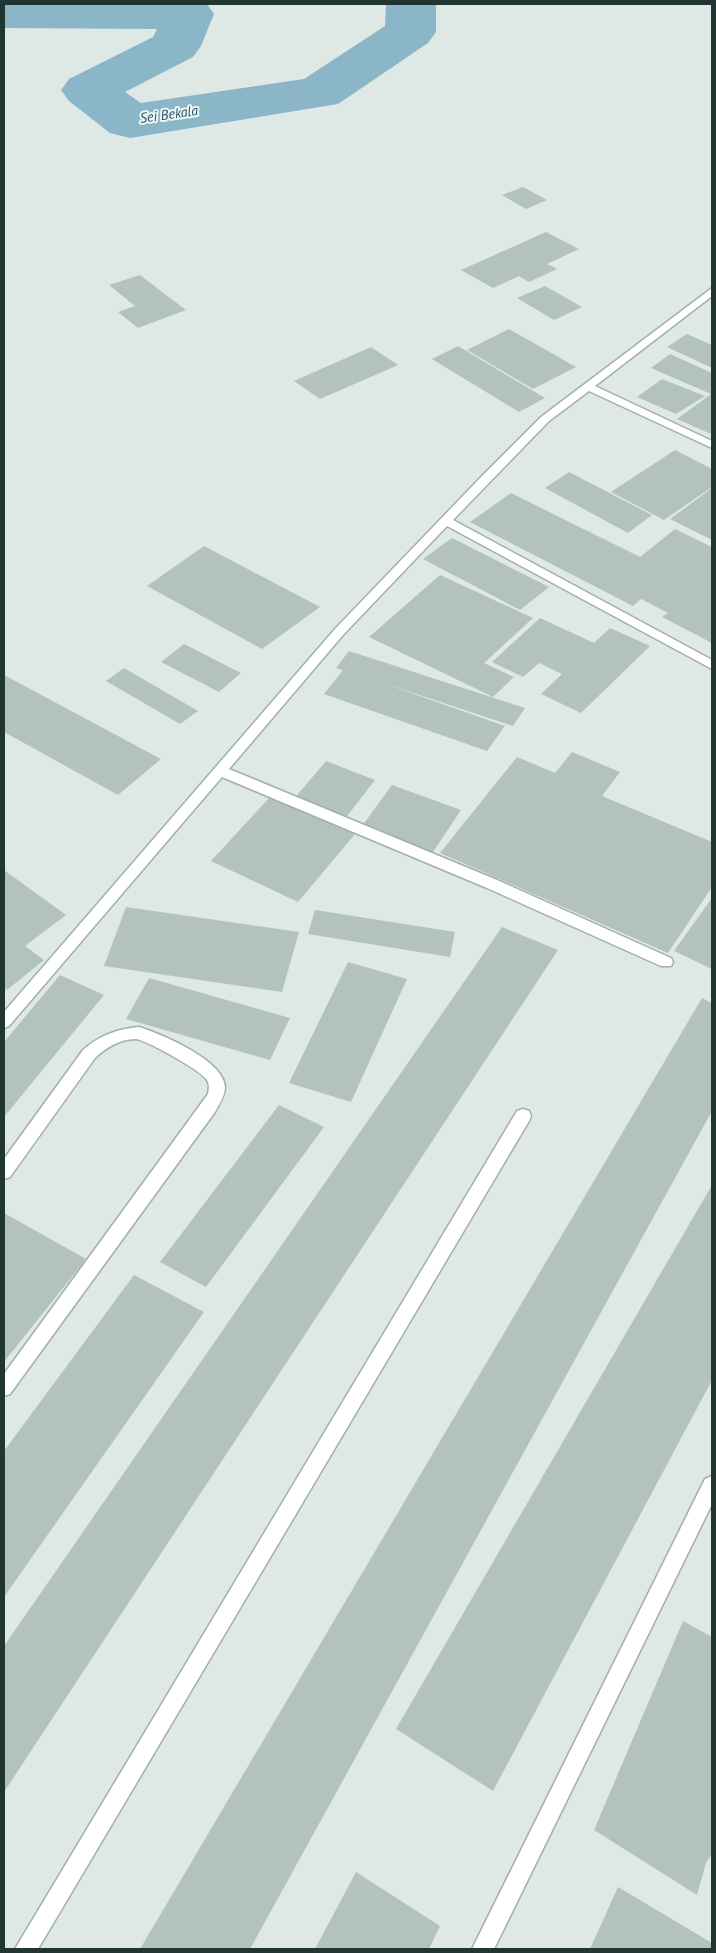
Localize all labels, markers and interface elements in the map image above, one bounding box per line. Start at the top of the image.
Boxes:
water label: Sei Bekala [139,103,199,127]

